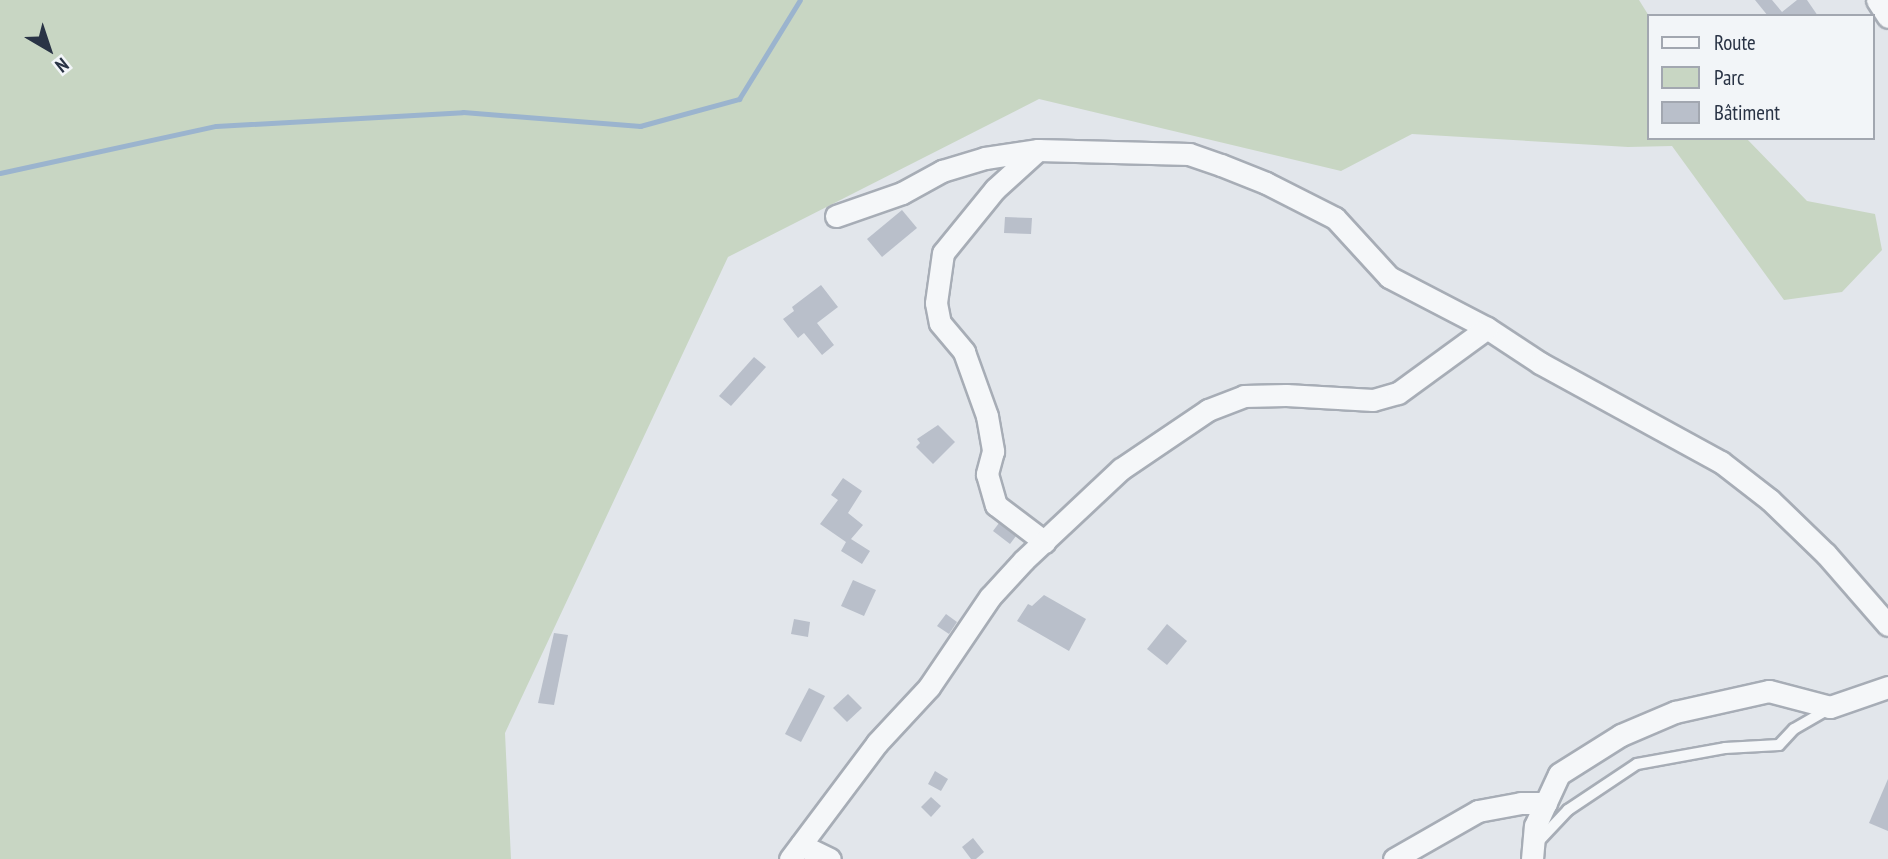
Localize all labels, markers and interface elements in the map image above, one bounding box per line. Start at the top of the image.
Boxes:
north arrow [14,14,84,84]
legend [1646,14,1874,140]
text: Route [1714,29,1756,56]
text: N [51,53,74,78]
text: Parc [1714,64,1745,91]
text: Bâtiment [1714,99,1780,126]

